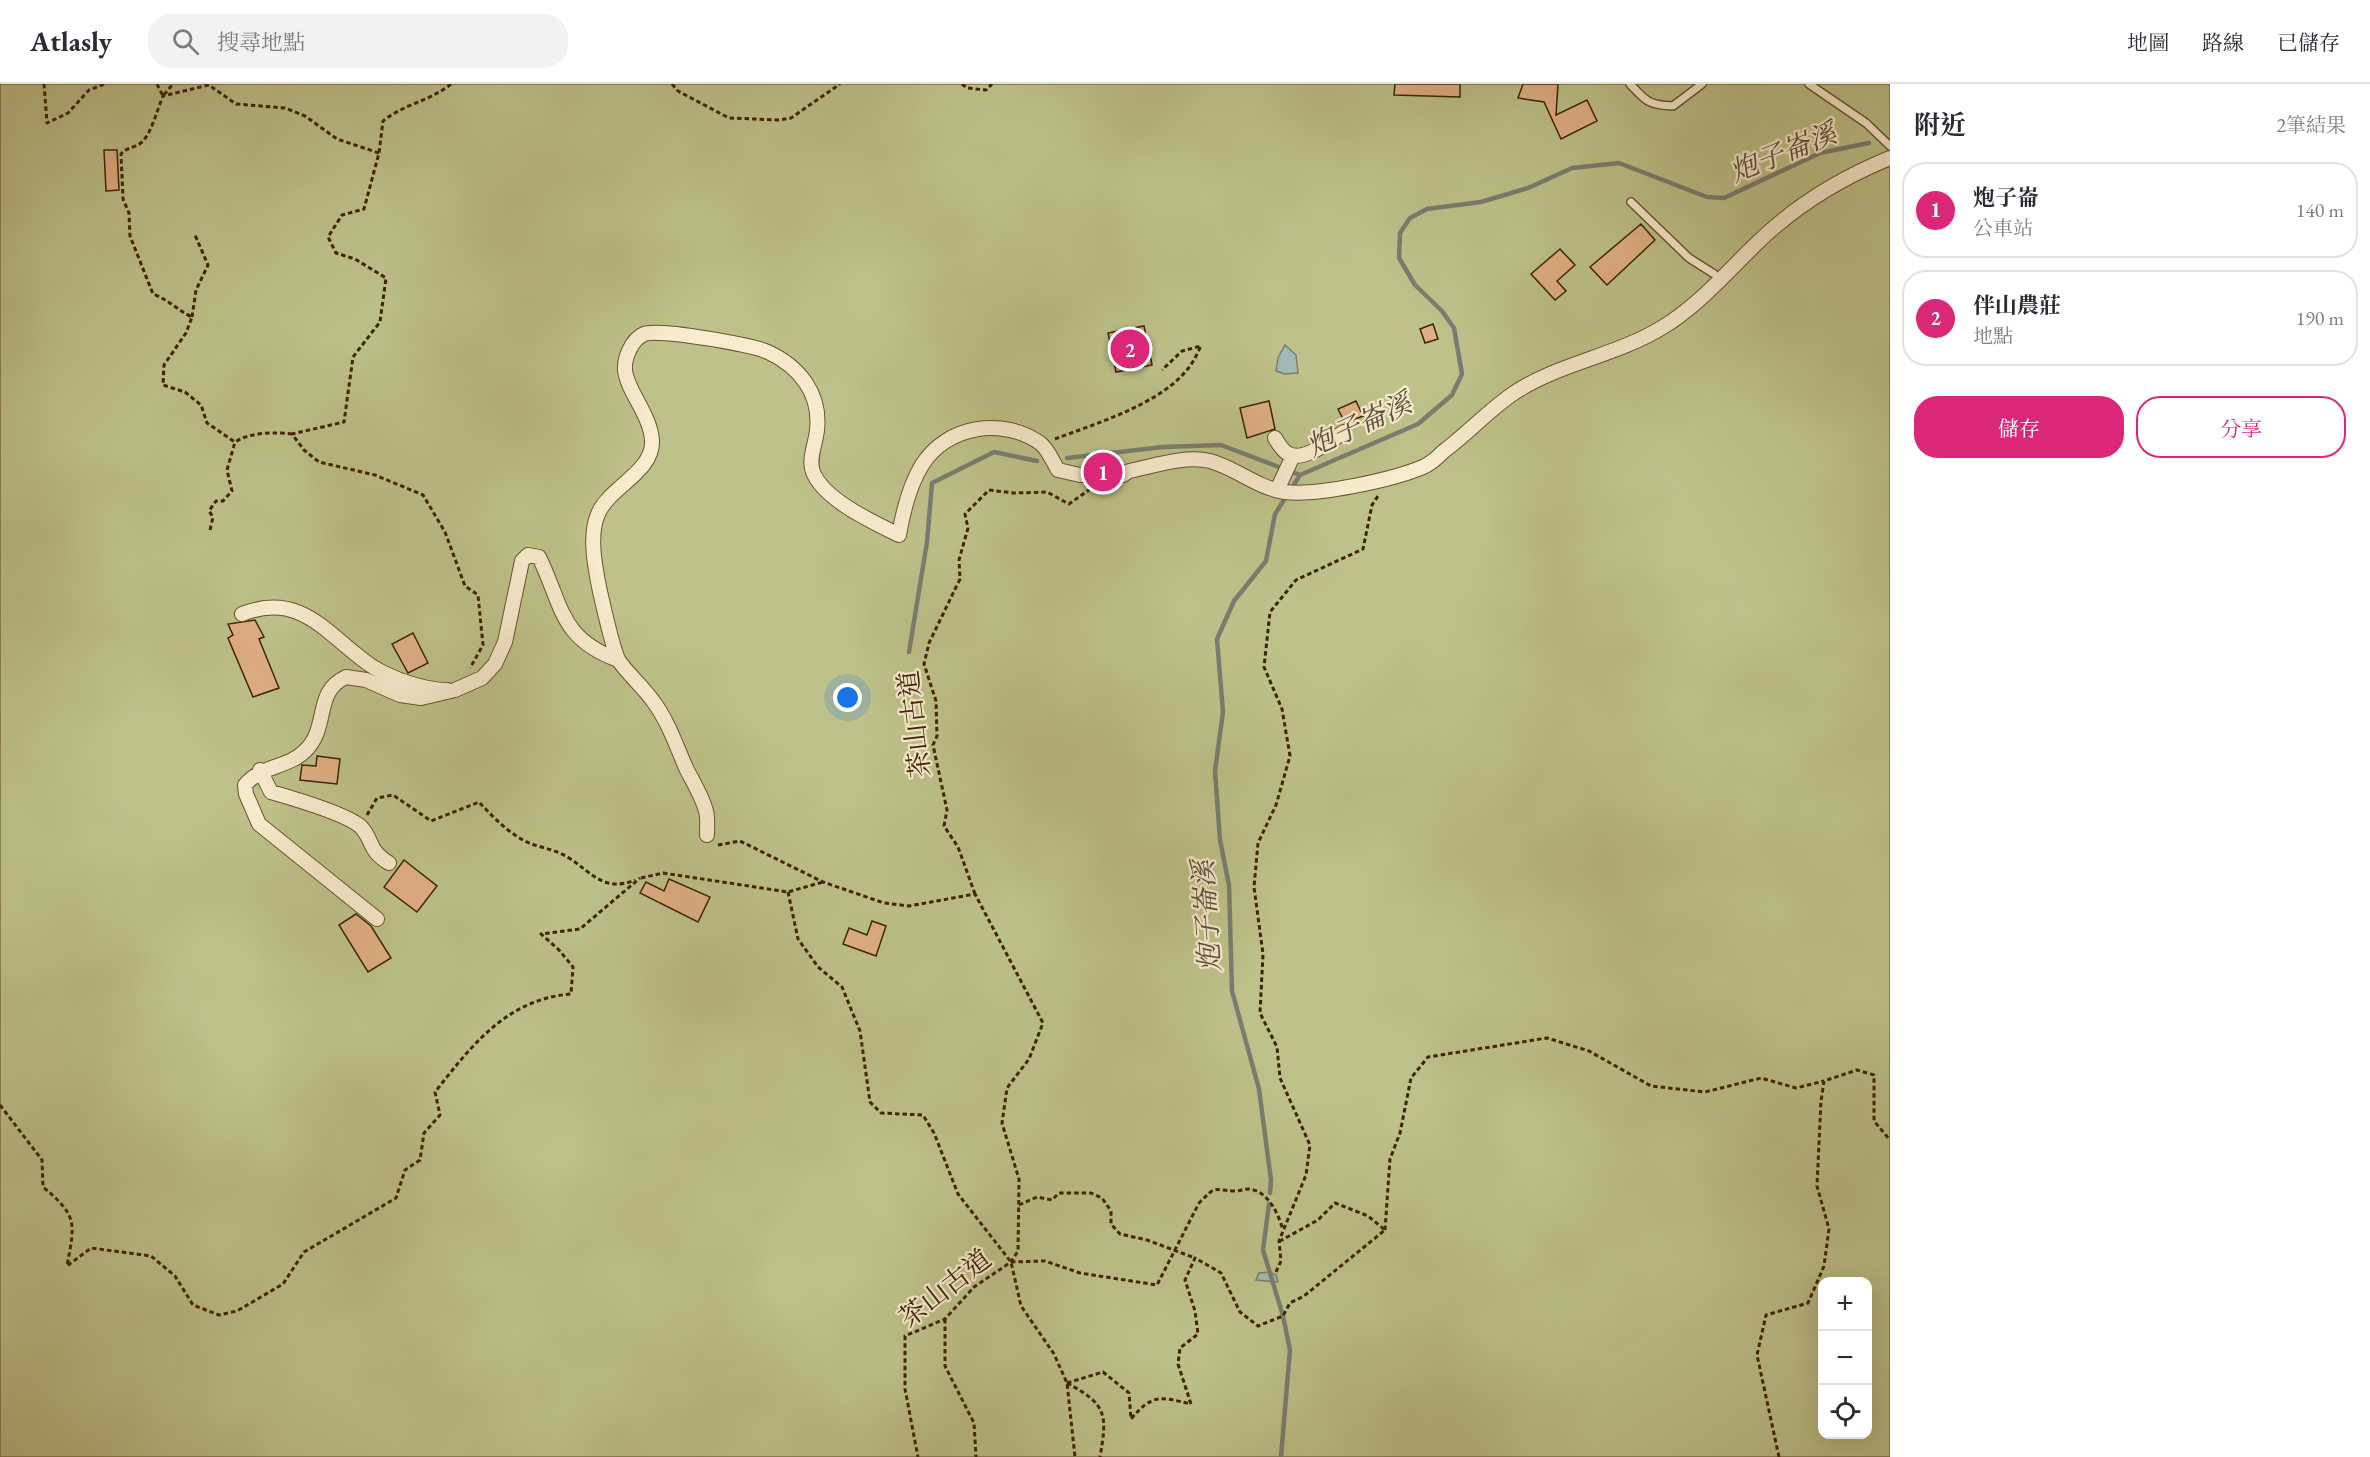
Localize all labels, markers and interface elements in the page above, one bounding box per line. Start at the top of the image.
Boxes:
search box [148,14,568,68]
text: Atlasly [30,23,112,59]
icon: search [169,25,202,58]
text: 搜尋地點 [217,28,305,57]
text: 地圖 [2127,29,2169,56]
text: 路線 [2202,29,2244,56]
text: 已儲存 [2277,29,2340,56]
text: 附近 [1914,108,1966,142]
text: 2筆結果 [2276,112,2346,138]
water label: 炮子崙溪 [1724,113,1844,190]
text: 炮子崙 [1973,183,2039,212]
text: 1 [1930,197,1941,223]
text: 140 m [2296,197,2344,223]
text: 公車站 [1973,215,2033,241]
text: 伴山農莊 [1973,291,2061,320]
text: 2 [1930,305,1941,331]
text: 190 m [2296,305,2344,331]
text: 地點 [1973,323,2013,349]
pin: 2 [1110,326,1150,372]
water label: 炮子崙溪 [1301,383,1420,464]
button: 儲存 [1914,396,2124,458]
button: 分享 [2136,396,2346,458]
pin: 1 [1084,450,1122,494]
street label: 茶山古道 [890,668,938,780]
your location [833,683,862,712]
water label: 炮子崙溪 [1184,856,1228,973]
street label: 茶山古道 [892,1241,998,1335]
map controls [1818,1277,1872,1439]
button: + [1818,1277,1872,1331]
button: − [1818,1331,1872,1385]
button: locate [1818,1385,1872,1439]

